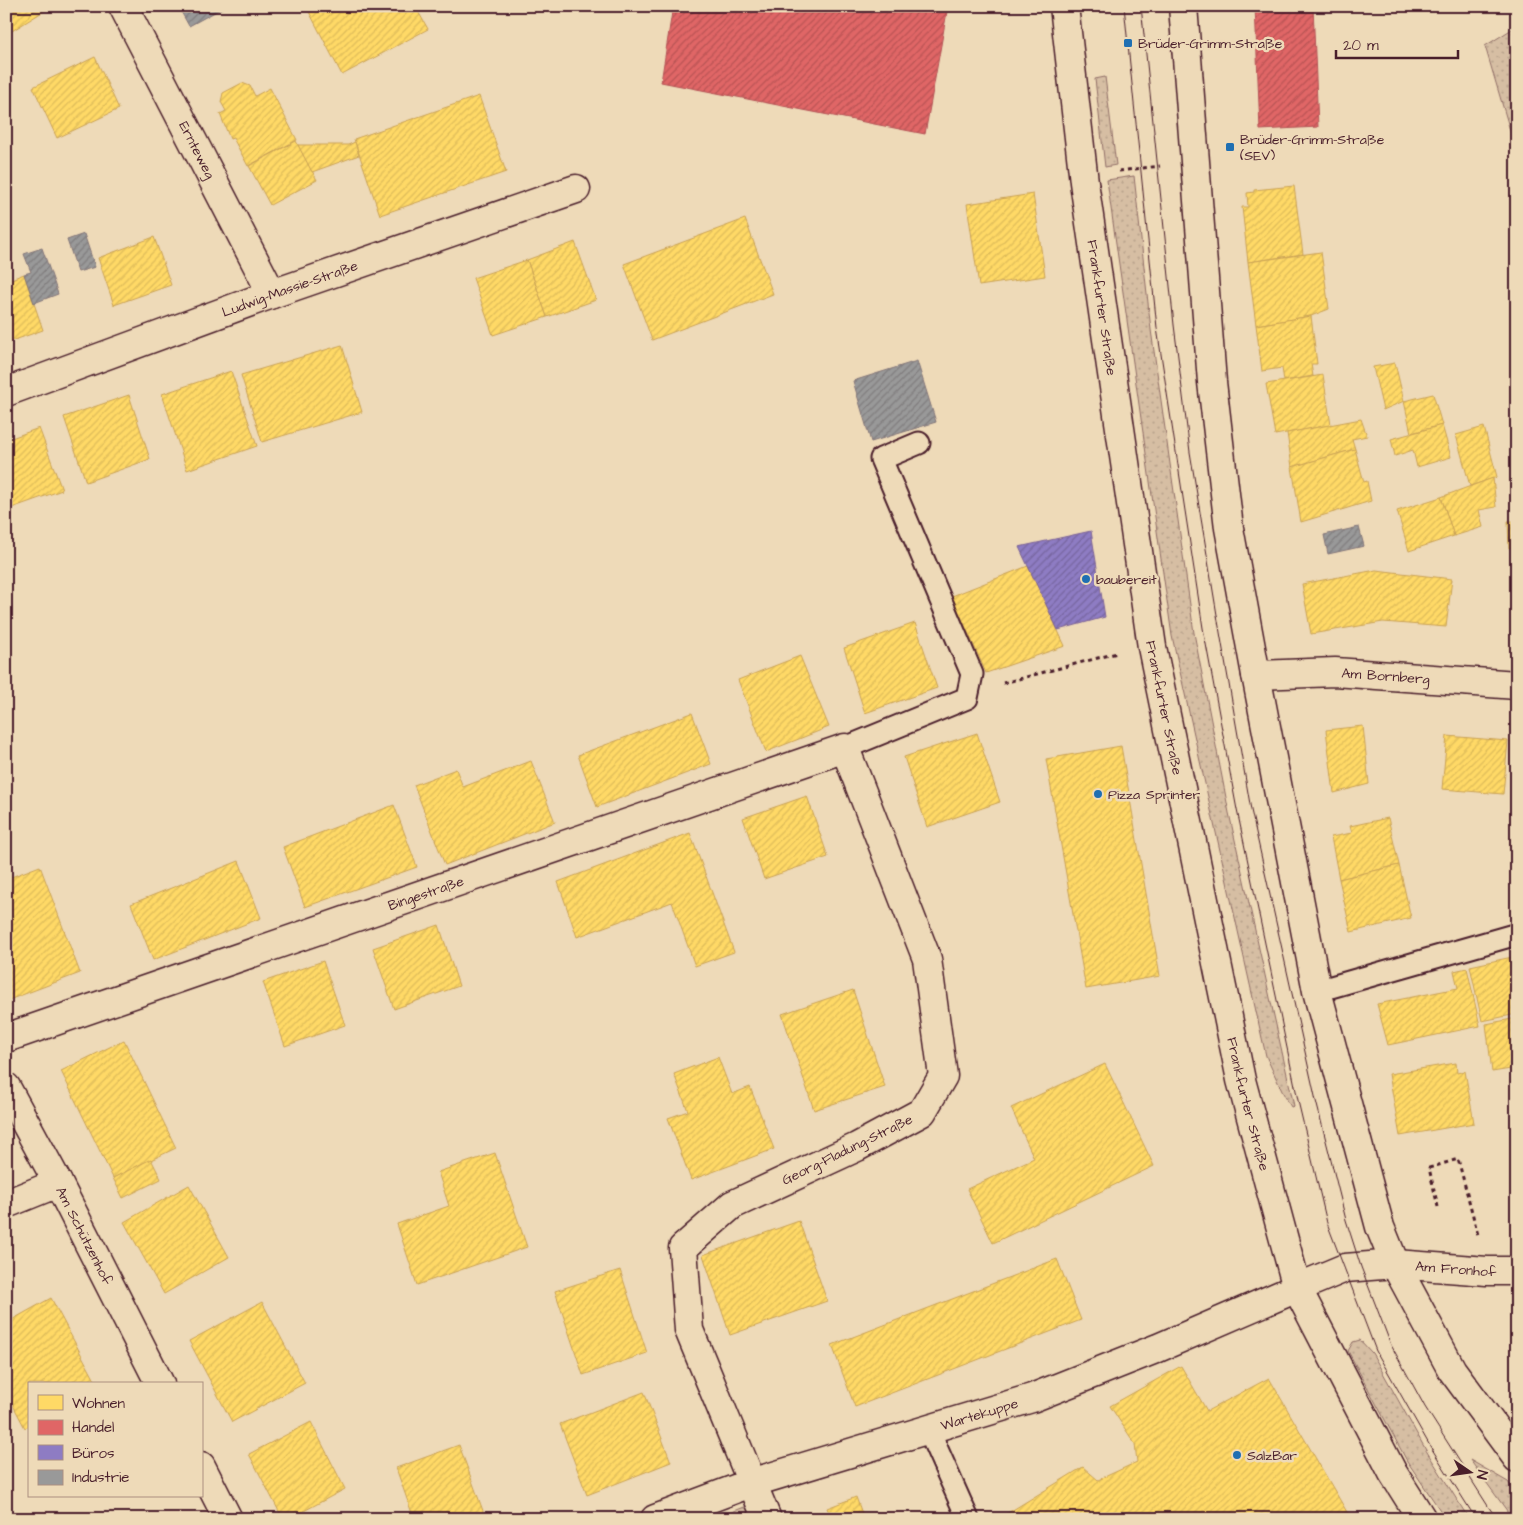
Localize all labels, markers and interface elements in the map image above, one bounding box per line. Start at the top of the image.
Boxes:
scale bar [1336,28,1458,60]
place label: Brüder-Grimm-Straße [1138,34,1283,54]
text: 20 m [1343,35,1379,56]
marker: Brüder-Grimm-Straße [1122,37,1134,49]
street label: Ernteweg [173,118,220,183]
place label: Brüder-Grimm-Straße (SEV) [1240,130,1385,166]
marker: Brüder-Grimm-Straße (SEV) [1224,141,1236,153]
street label: Frankfurter Straße [1082,238,1121,377]
street label: Ludwig-Massie-Straße [219,256,361,323]
place label: baubereit [1096,570,1157,590]
marker: baubereit [1080,573,1092,585]
street label: Frankfurter Straße [1140,639,1187,777]
street label: Am Bornberg [1341,664,1431,690]
place label: Pizza Sprinter [1108,785,1201,805]
marker: Pizza Sprinter [1092,788,1104,800]
street label: Bingestraße [385,871,467,916]
street label: Frankfurter Straße [1221,1035,1274,1173]
street label: Georg-Fladung-Straße [779,1109,917,1190]
street label: Am Schützenhof [50,1183,117,1289]
street label: Am Fronhof [1415,1257,1497,1282]
legend [28,1382,202,1498]
text: Wohnen [72,1393,126,1414]
street label: Wartekuppe [938,1394,1021,1436]
text: Handel [72,1417,114,1438]
text: Büros [72,1443,115,1464]
place label: SalzBar [1247,1446,1297,1466]
north arrow [1446,1448,1496,1498]
marker: SalzBar [1231,1449,1243,1461]
text: Industrie [72,1467,129,1488]
text: N [1471,1468,1492,1481]

